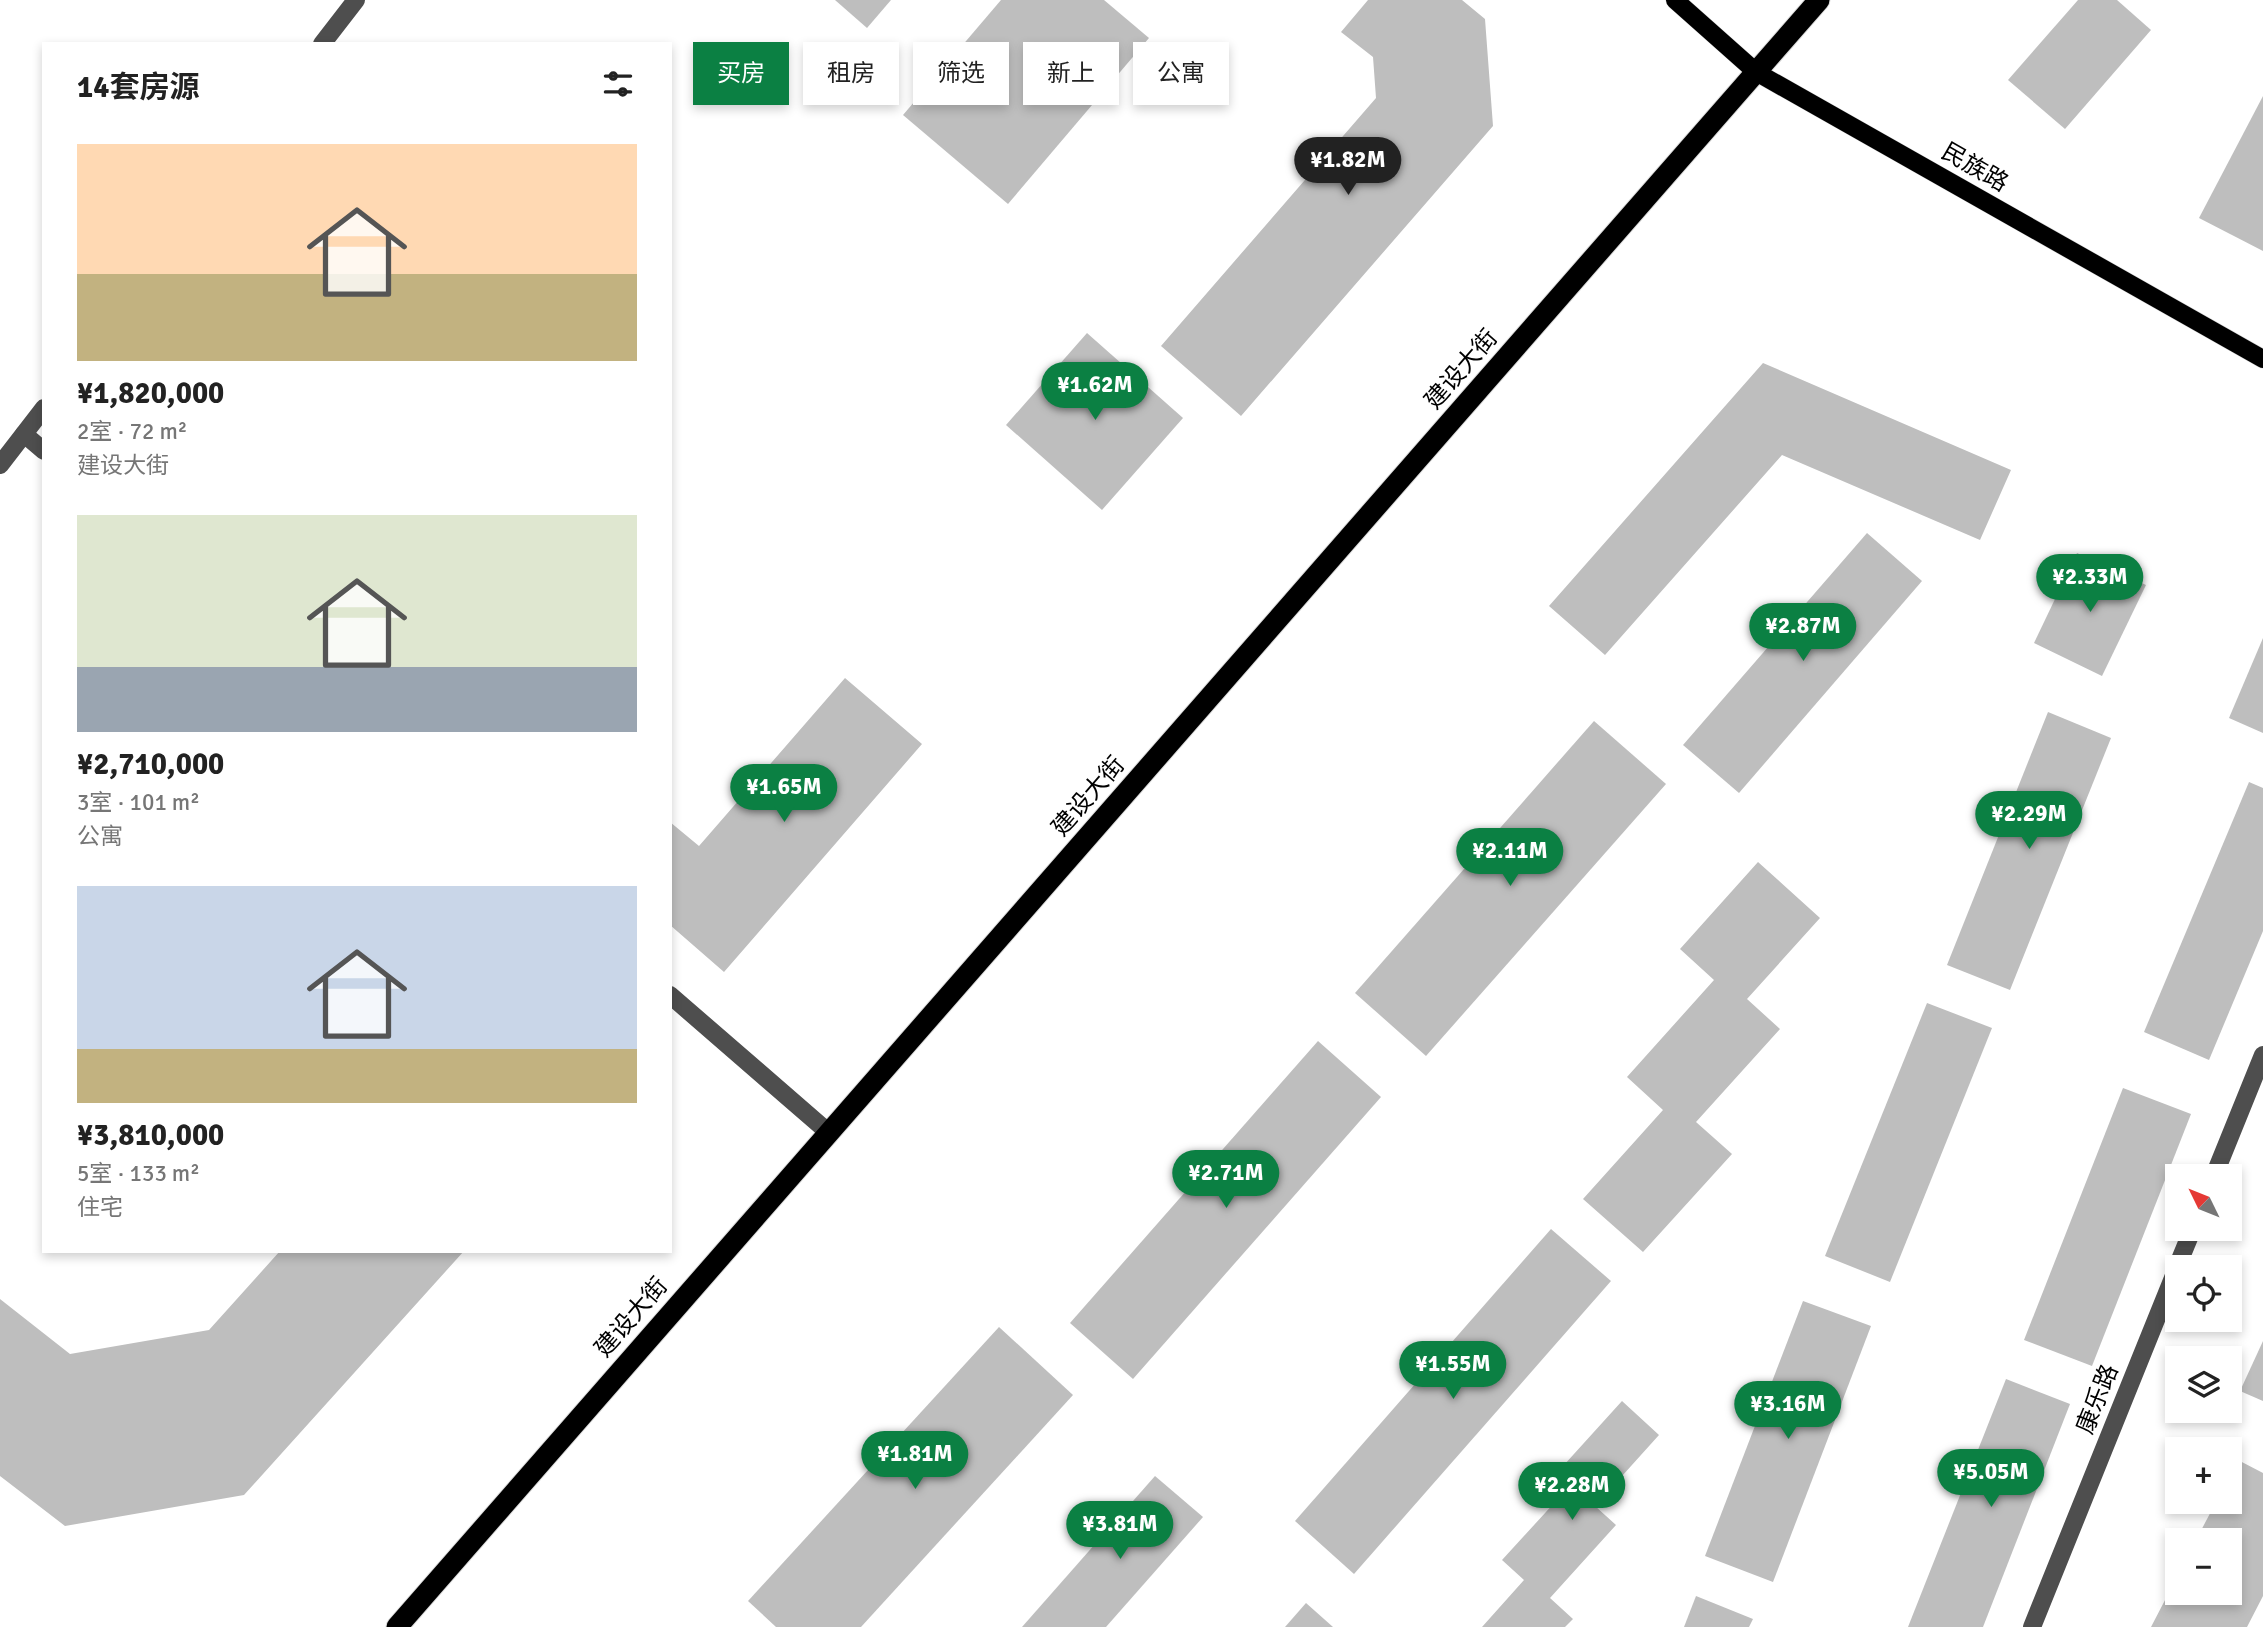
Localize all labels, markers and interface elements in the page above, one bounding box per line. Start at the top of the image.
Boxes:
chip: 买房 [693,42,789,105]
chip: 租房 [803,42,899,105]
chip: 筛选 [913,42,1009,105]
chip: 新上 [1023,42,1119,105]
chip: 公寓 [1133,42,1229,105]
icon: filters [599,65,637,103]
text: 14套房源 [77,69,199,106]
street label: 民族路 [1936,136,2014,198]
pin: ¥1.82M [1291,138,1405,197]
text: ¥1.82M [1310,145,1386,174]
icon: home [294,189,420,315]
street label: 建设大街 [1418,323,1504,415]
pin: ¥1.62M [1038,362,1152,422]
text: ¥1.62M [1057,370,1133,399]
text: ¥1,820,000 [77,375,224,412]
text: 2室 · 72 m² [77,417,187,446]
text: 建设大街 [77,451,169,480]
pin: ¥2.33M [2033,554,2147,614]
icon: home [294,560,420,686]
text: ¥2.33M [2052,562,2128,591]
pin: ¥2.87M [1746,604,1860,663]
text: ¥2.87M [1765,611,1841,640]
text: ¥2,710,000 [77,746,224,783]
street label: 建设大街 [1045,750,1131,842]
pin: ¥1.65M [727,764,841,824]
text: ¥1.65M [746,772,822,801]
text: 3室 · 101 m² [77,788,200,817]
pin: ¥2.29M [1972,792,2086,851]
text: ¥2.29M [1991,799,2067,828]
text: 公寓 [77,822,123,851]
pin: ¥2.11M [1453,828,1567,888]
text: ¥2.11M [1472,836,1548,865]
icon: home [294,931,420,1057]
text: ¥3,810,000 [77,1117,224,1154]
pin: ¥2.71M [1169,1150,1283,1210]
text: ¥2.71M [1188,1158,1264,1187]
text: 5室 · 133 m² [77,1159,200,1188]
north arrow [2165,1164,2242,1241]
map controls [2165,1164,2242,1605]
text: 住宅 [77,1193,123,1222]
button: locate [2165,1255,2242,1332]
street label: 建设大街 [588,1271,674,1363]
pin: ¥1.55M [1396,1342,1510,1401]
button: layers [2165,1346,2242,1423]
text: ¥1.55M [1415,1349,1491,1378]
street label: 康乐路 [2070,1360,2124,1438]
pin: ¥3.16M [1731,1382,1845,1441]
text: ¥3.16M [1750,1389,1826,1418]
pin: ¥1.81M [858,1432,972,1491]
button: + [2165,1437,2242,1514]
text: ¥1.81M [877,1439,953,1468]
pin: ¥5.05M [1934,1450,2048,1509]
text: ¥5.05M [1953,1457,2029,1486]
pin: ¥2.28M [1515,1462,1629,1522]
text: ¥2.28M [1534,1470,1610,1499]
pin: ¥3.81M [1063,1502,1177,1561]
text: ¥3.81M [1082,1509,1158,1538]
button: − [2165,1528,2242,1605]

